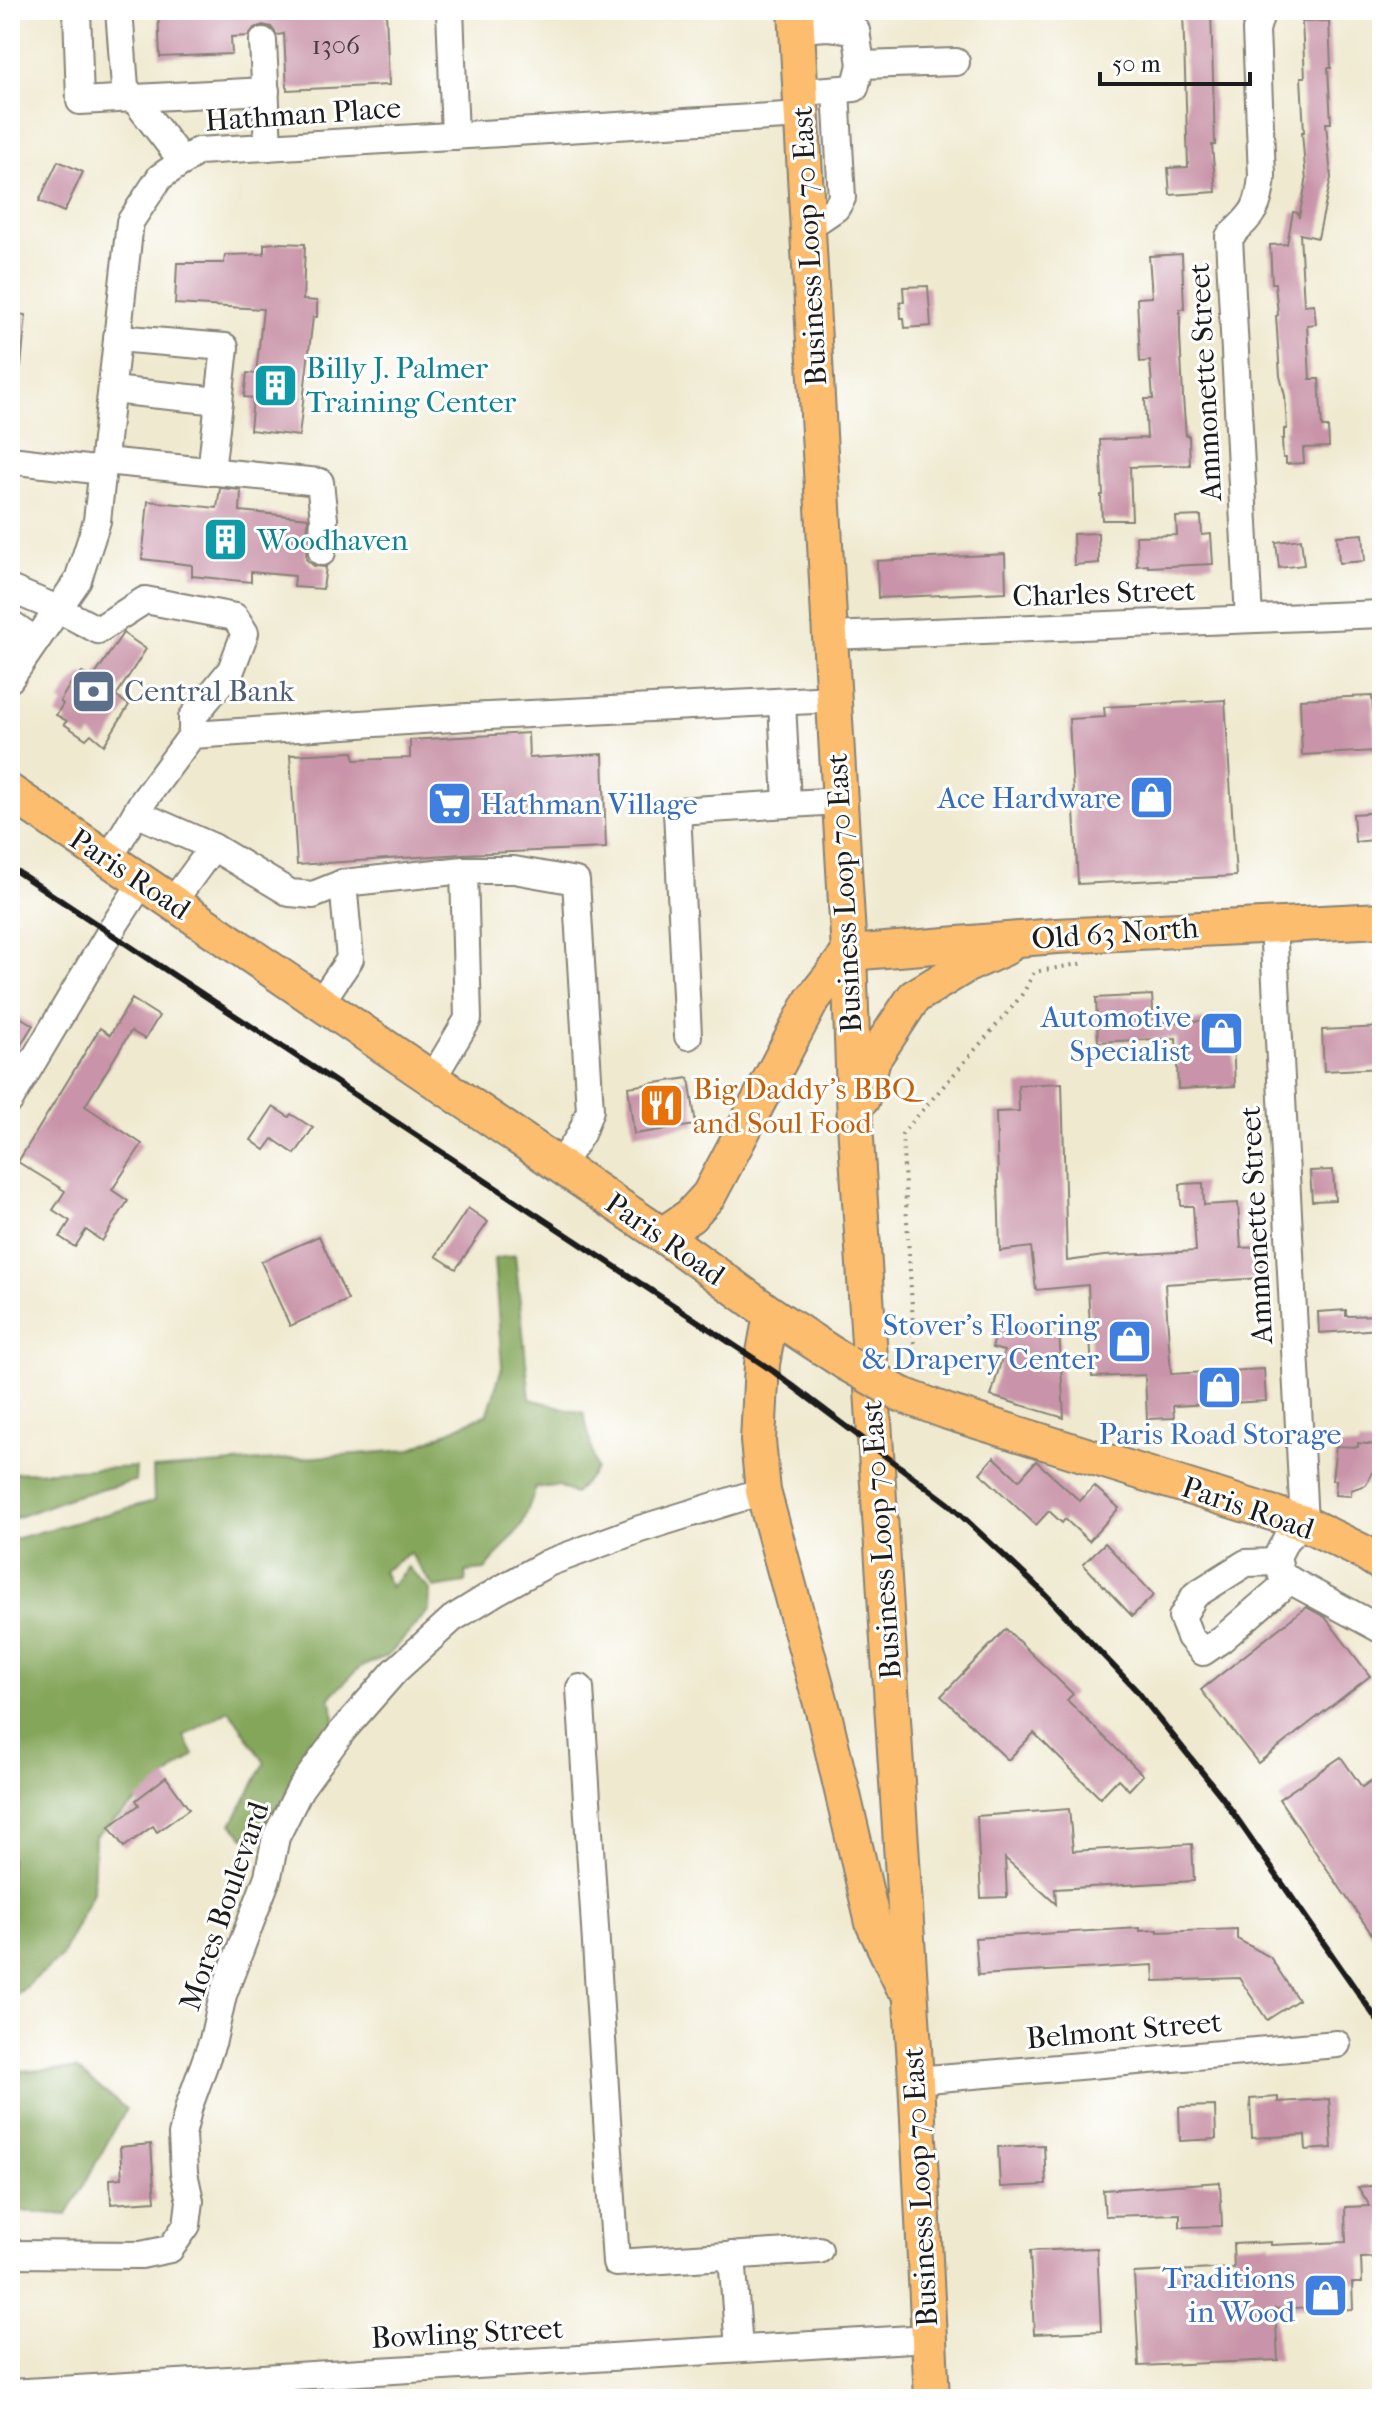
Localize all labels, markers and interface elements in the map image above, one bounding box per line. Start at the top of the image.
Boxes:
house number: 1306 [312,30,361,61]
scale bar [1100,36,1250,86]
text: 50 m [1112,50,1161,78]
street label: Hathman Place [204,90,402,139]
street label: Business Loop 70 East [785,105,834,387]
street label: Ammonette Street [1182,262,1229,503]
place label: Billy J. Palmer Training Center [306,351,517,420]
building icon: Billy J. Palmer Training Center [251,361,299,409]
building icon: Woodhaven [202,516,250,564]
place label: Woodhaven [256,523,409,558]
street label: Charles Street [1012,573,1196,614]
bank icon: Central Bank [69,667,117,715]
place label: Central Bank [124,674,295,709]
street label: Business Loop 70 East [820,752,869,1034]
shop icon: Ace Hardware [1128,774,1176,822]
supermarket icon: Hathman Village [425,780,473,828]
place label: Ace Hardware [937,781,1121,816]
place label: Hathman Village [480,787,698,822]
street label: Paris Road [63,821,197,928]
street label: Old 63 North [1030,910,1200,957]
place label: Automotive Specialist [1040,1000,1191,1069]
shop icon: Automotive Specialist [1198,1010,1246,1058]
place label: Big Daddy's BBQ and Soul Food [693,1072,925,1141]
restaurant icon: Big Daddy's BBQ and Soul Food [638,1082,686,1130]
street label: Ammonette Street [1233,1105,1280,1346]
street label: Paris Road [598,1186,732,1294]
place label: Stover's Flooring & Drapery Center [862,1308,1100,1377]
shop icon: Stover's Flooring & Drapery Center [1106,1318,1154,1366]
shop icon: Paris Road Storage [1196,1364,1244,1412]
street label: Business Loop 70 East [854,1399,909,1681]
place label: Paris Road Storage [1099,1417,1342,1452]
street label: Paris Road [1177,1470,1319,1548]
street label: Mores Boulevard [172,1797,277,2015]
street label: Belmont Street [1025,2005,1223,2056]
street label: Business Loop 70 East [896,2046,945,2328]
place label: Traditions in Wood [1162,2261,1296,2330]
shop icon: Traditions in Wood [1302,2271,1350,2319]
street label: Bowling Street [370,2311,564,2356]

